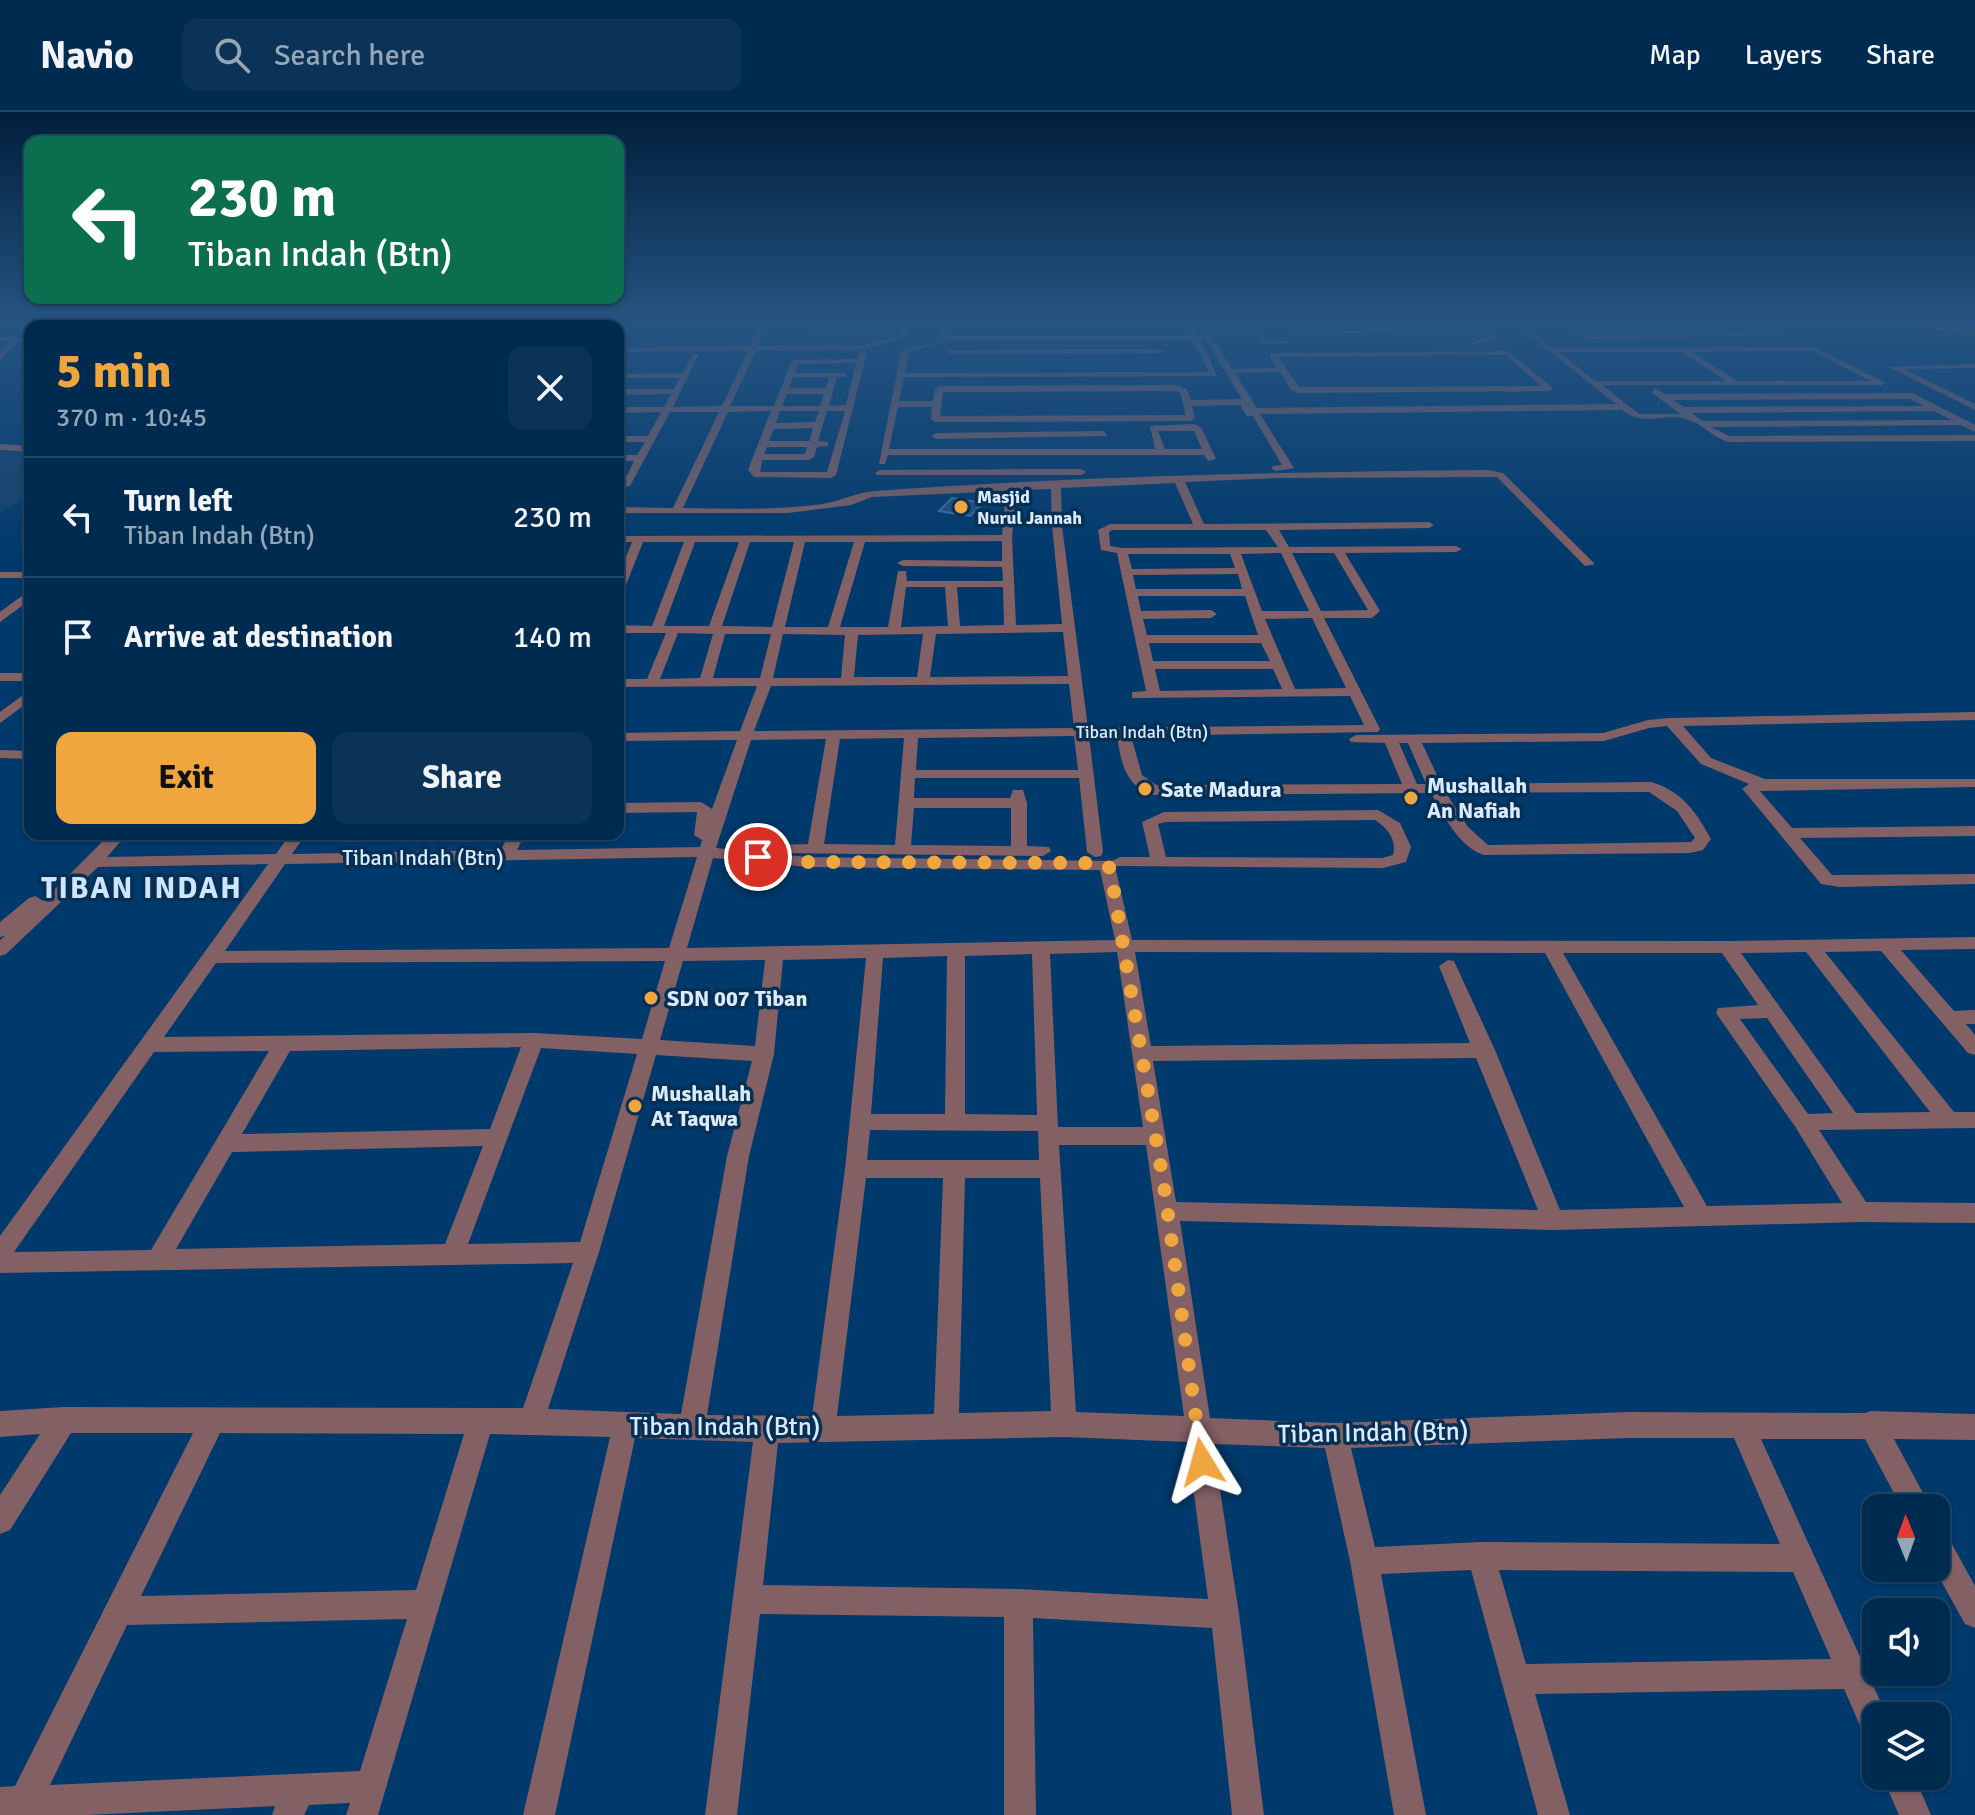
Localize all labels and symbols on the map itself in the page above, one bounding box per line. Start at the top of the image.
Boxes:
place label: Masjid Nurul Jannah [977,486,1082,529]
marker: Masjid Nurul Jannah [952,498,970,516]
street label: Tiban Indah (Btn) [1076,721,1208,743]
place label: Mushallah An Nafiah [1427,772,1527,824]
place label: Sate Madura [1161,776,1281,803]
marker: Sate Madura [1136,780,1154,798]
marker: Mushallah An Nafiah [1402,789,1420,807]
pin [724,823,792,891]
street label: Tiban Indah (Btn) [342,844,504,871]
district label: TIBAN INDAH [41,870,243,907]
place label: SDN 007 Tiban [667,985,807,1012]
marker: SDN 007 Tiban [642,989,660,1007]
place label: Mushallah At Taqwa [651,1080,751,1132]
marker: Mushallah At Taqwa [626,1097,644,1115]
street label: Tiban Indah (Btn) [630,1411,820,1443]
street label: Tiban Indah (Btn) [1277,1415,1469,1451]
position arrow [1160,1420,1244,1504]
north arrow [1862,1494,1950,1582]

